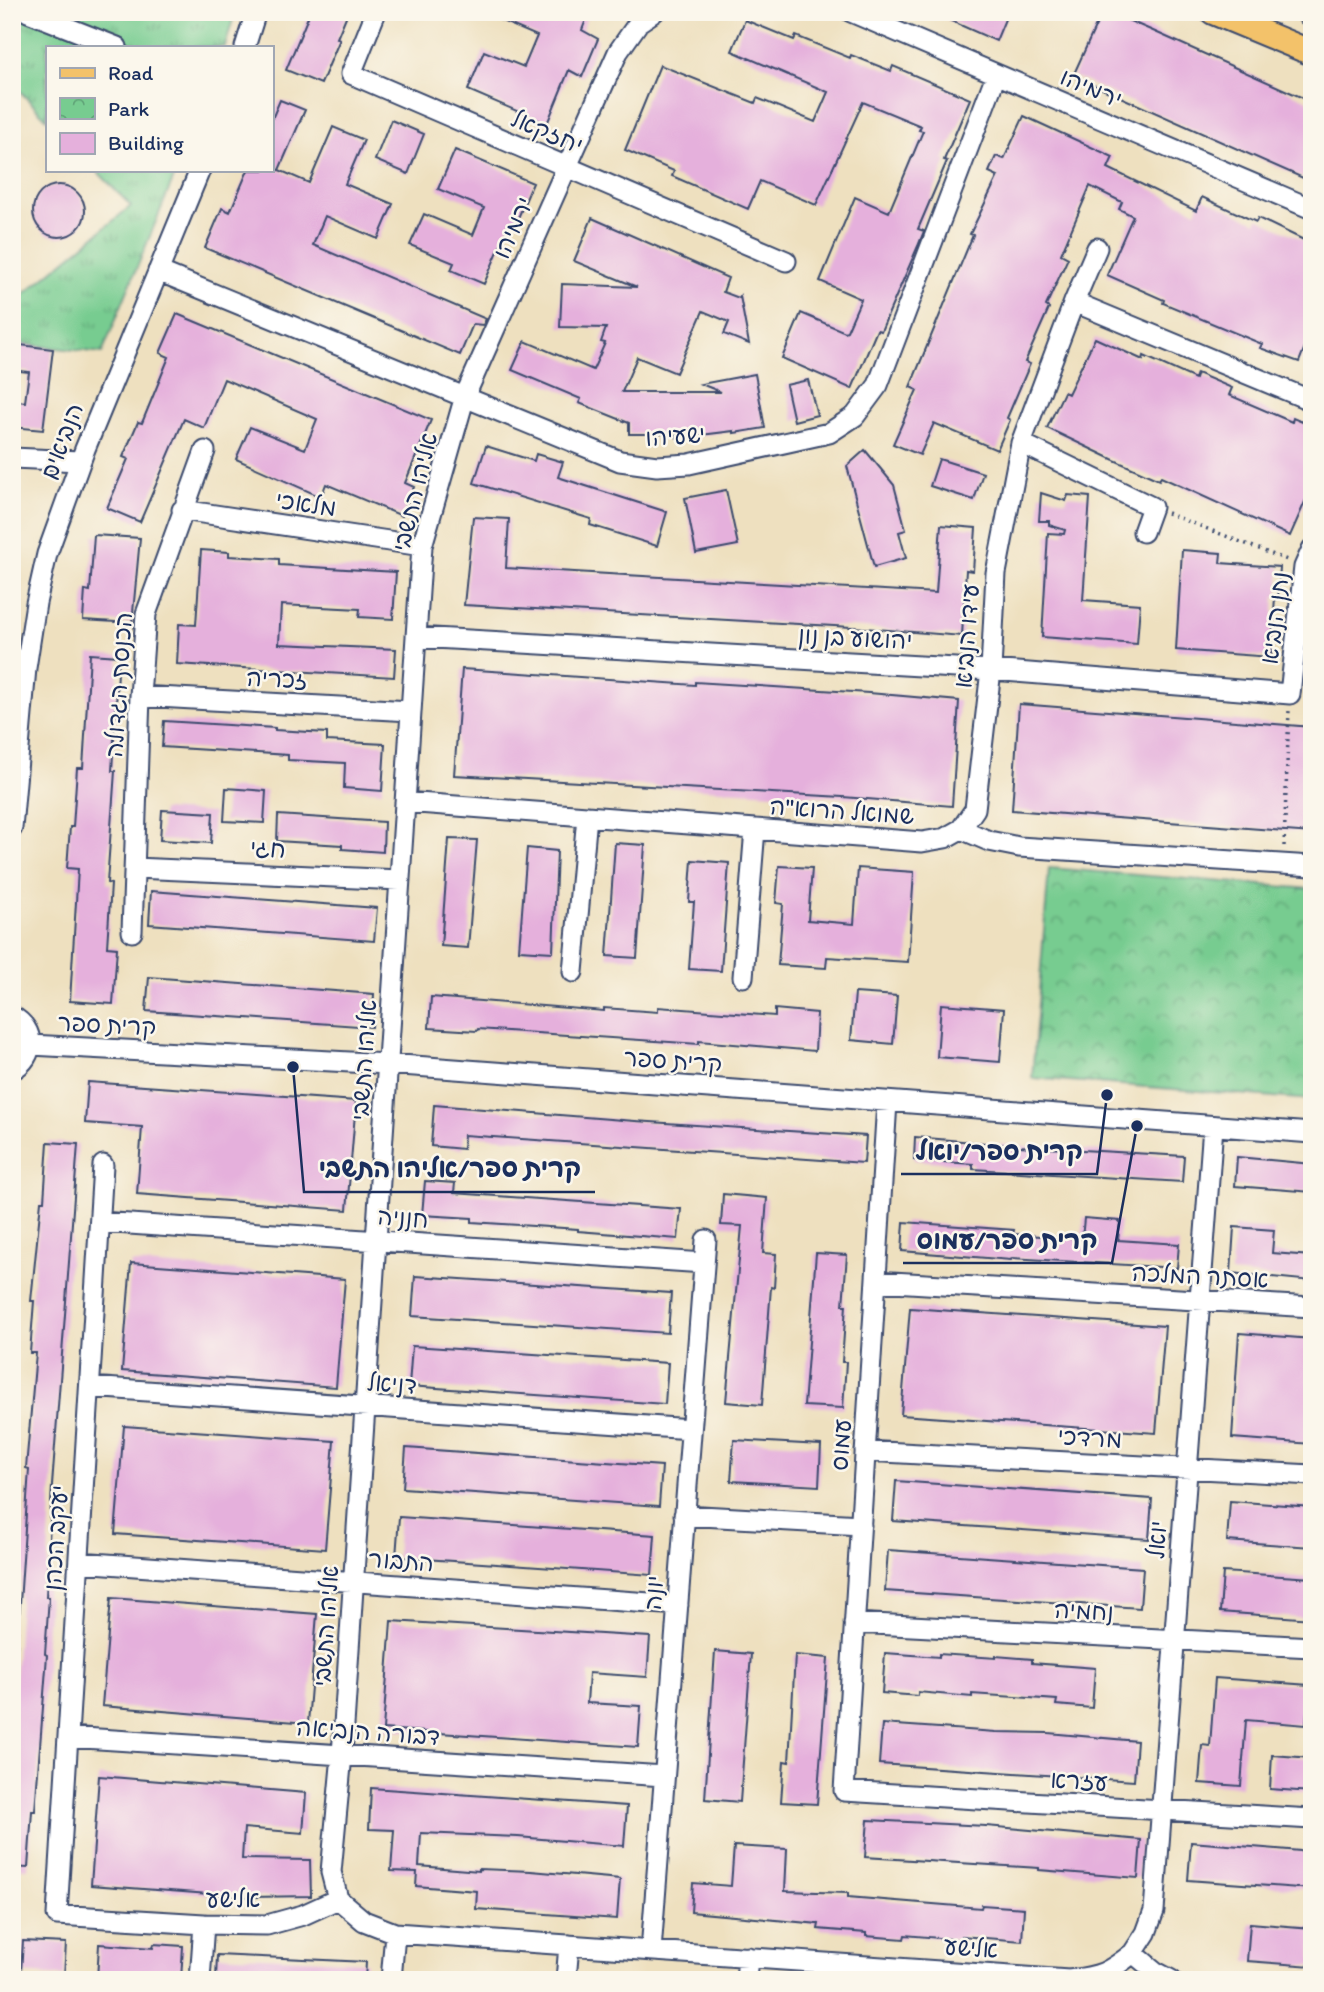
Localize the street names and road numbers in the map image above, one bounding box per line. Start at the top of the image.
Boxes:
street label: ירמיהו [1056,62,1127,114]
street label: יחזקאל [507,104,587,160]
street label: ירמיהו [486,192,539,263]
street label: הנביאים [34,399,89,483]
street label: ישעיהו [644,419,706,452]
street label: אליהו התשבי [386,429,443,554]
street label: מלאכי [274,485,338,522]
street label: נתן הנביא [1254,570,1295,666]
street label: עידו הנביא [948,583,985,689]
street label: הכנסת הגדולה [99,611,138,759]
street label: יהושוע בן נון [797,620,913,655]
street label: זכריה [246,662,308,695]
street label: שמואל הרוא"ה [769,791,916,830]
street label: חגי [250,833,287,864]
street label: אליהו התשבי [345,998,382,1122]
street label: קרית ספר [57,1007,157,1042]
street label: קרית ספר [623,1043,723,1078]
street label: חנניה [376,1201,430,1234]
street label: אסתר המלכה [1131,1257,1269,1294]
street label: דניאל [366,1367,418,1400]
street label: עמוס [824,1418,857,1472]
street label: מרדכי [1057,1421,1123,1454]
street label: יעקב הכהן [37,1484,74,1592]
street label: יואל [1141,1520,1172,1560]
street label: התבור [367,1544,435,1577]
street label: אליהו התשבי [307,1564,344,1688]
street label: יונה [638,1575,669,1611]
street label: נחמיה [1053,1594,1115,1627]
street label: דבורה הנביאה [295,1712,441,1751]
street label: עזרא [1050,1765,1109,1796]
street label: אלישע [206,1884,260,1913]
street label: אלישע [943,1931,999,1964]

